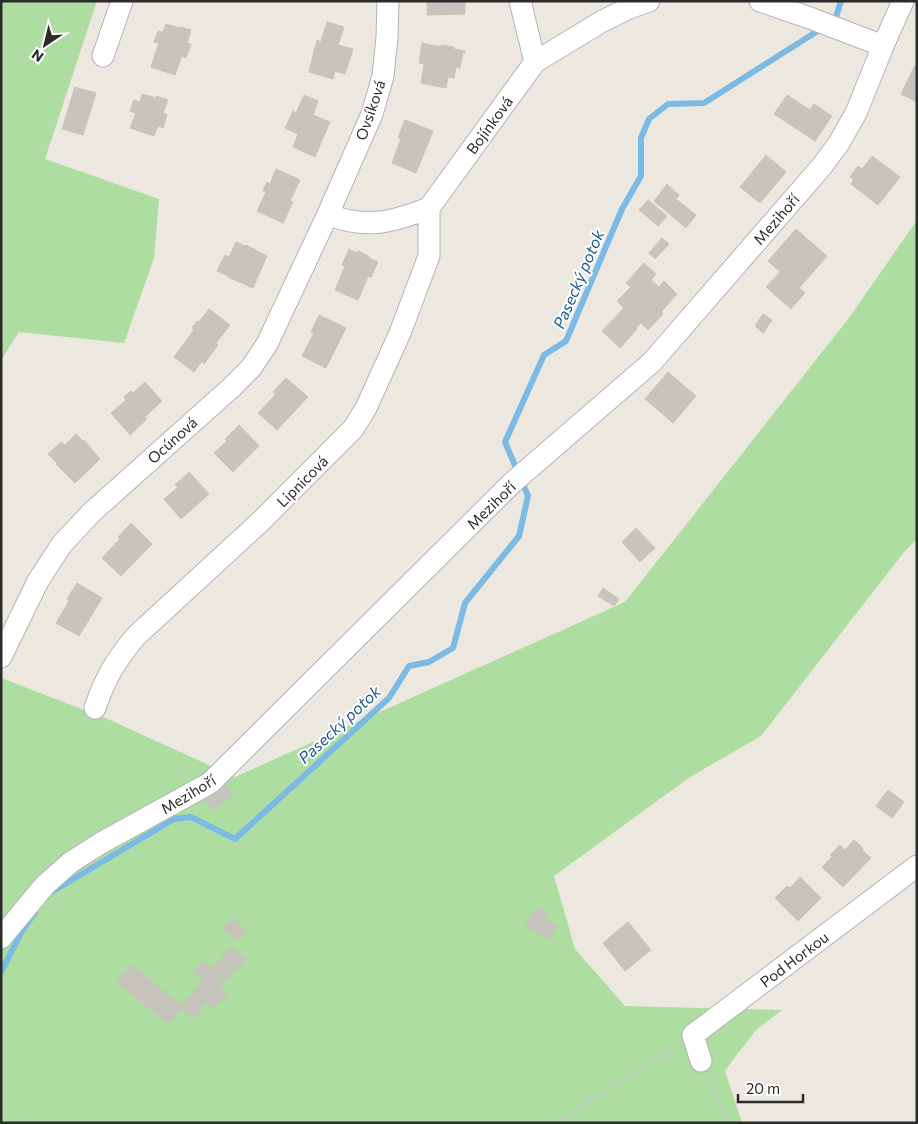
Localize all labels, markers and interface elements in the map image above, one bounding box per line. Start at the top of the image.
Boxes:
north arrow [20,20,70,70]
text: N [28,46,46,66]
street label: Ovsíková [351,78,389,142]
street label: Bojínková [462,93,516,157]
street label: Mezihoří [749,189,804,248]
water label: Pasecký potok [549,226,607,331]
street label: Ocúnová [143,413,201,467]
street label: Lipnicová [273,452,331,510]
street label: Mezihoří [463,477,520,533]
water label: Pasecký potok [294,681,384,767]
street label: Mezihoří [157,770,220,817]
street label: Pod Horkou [756,927,832,991]
scale bar [738,1072,803,1104]
text: 20 m [746,1079,780,1097]

